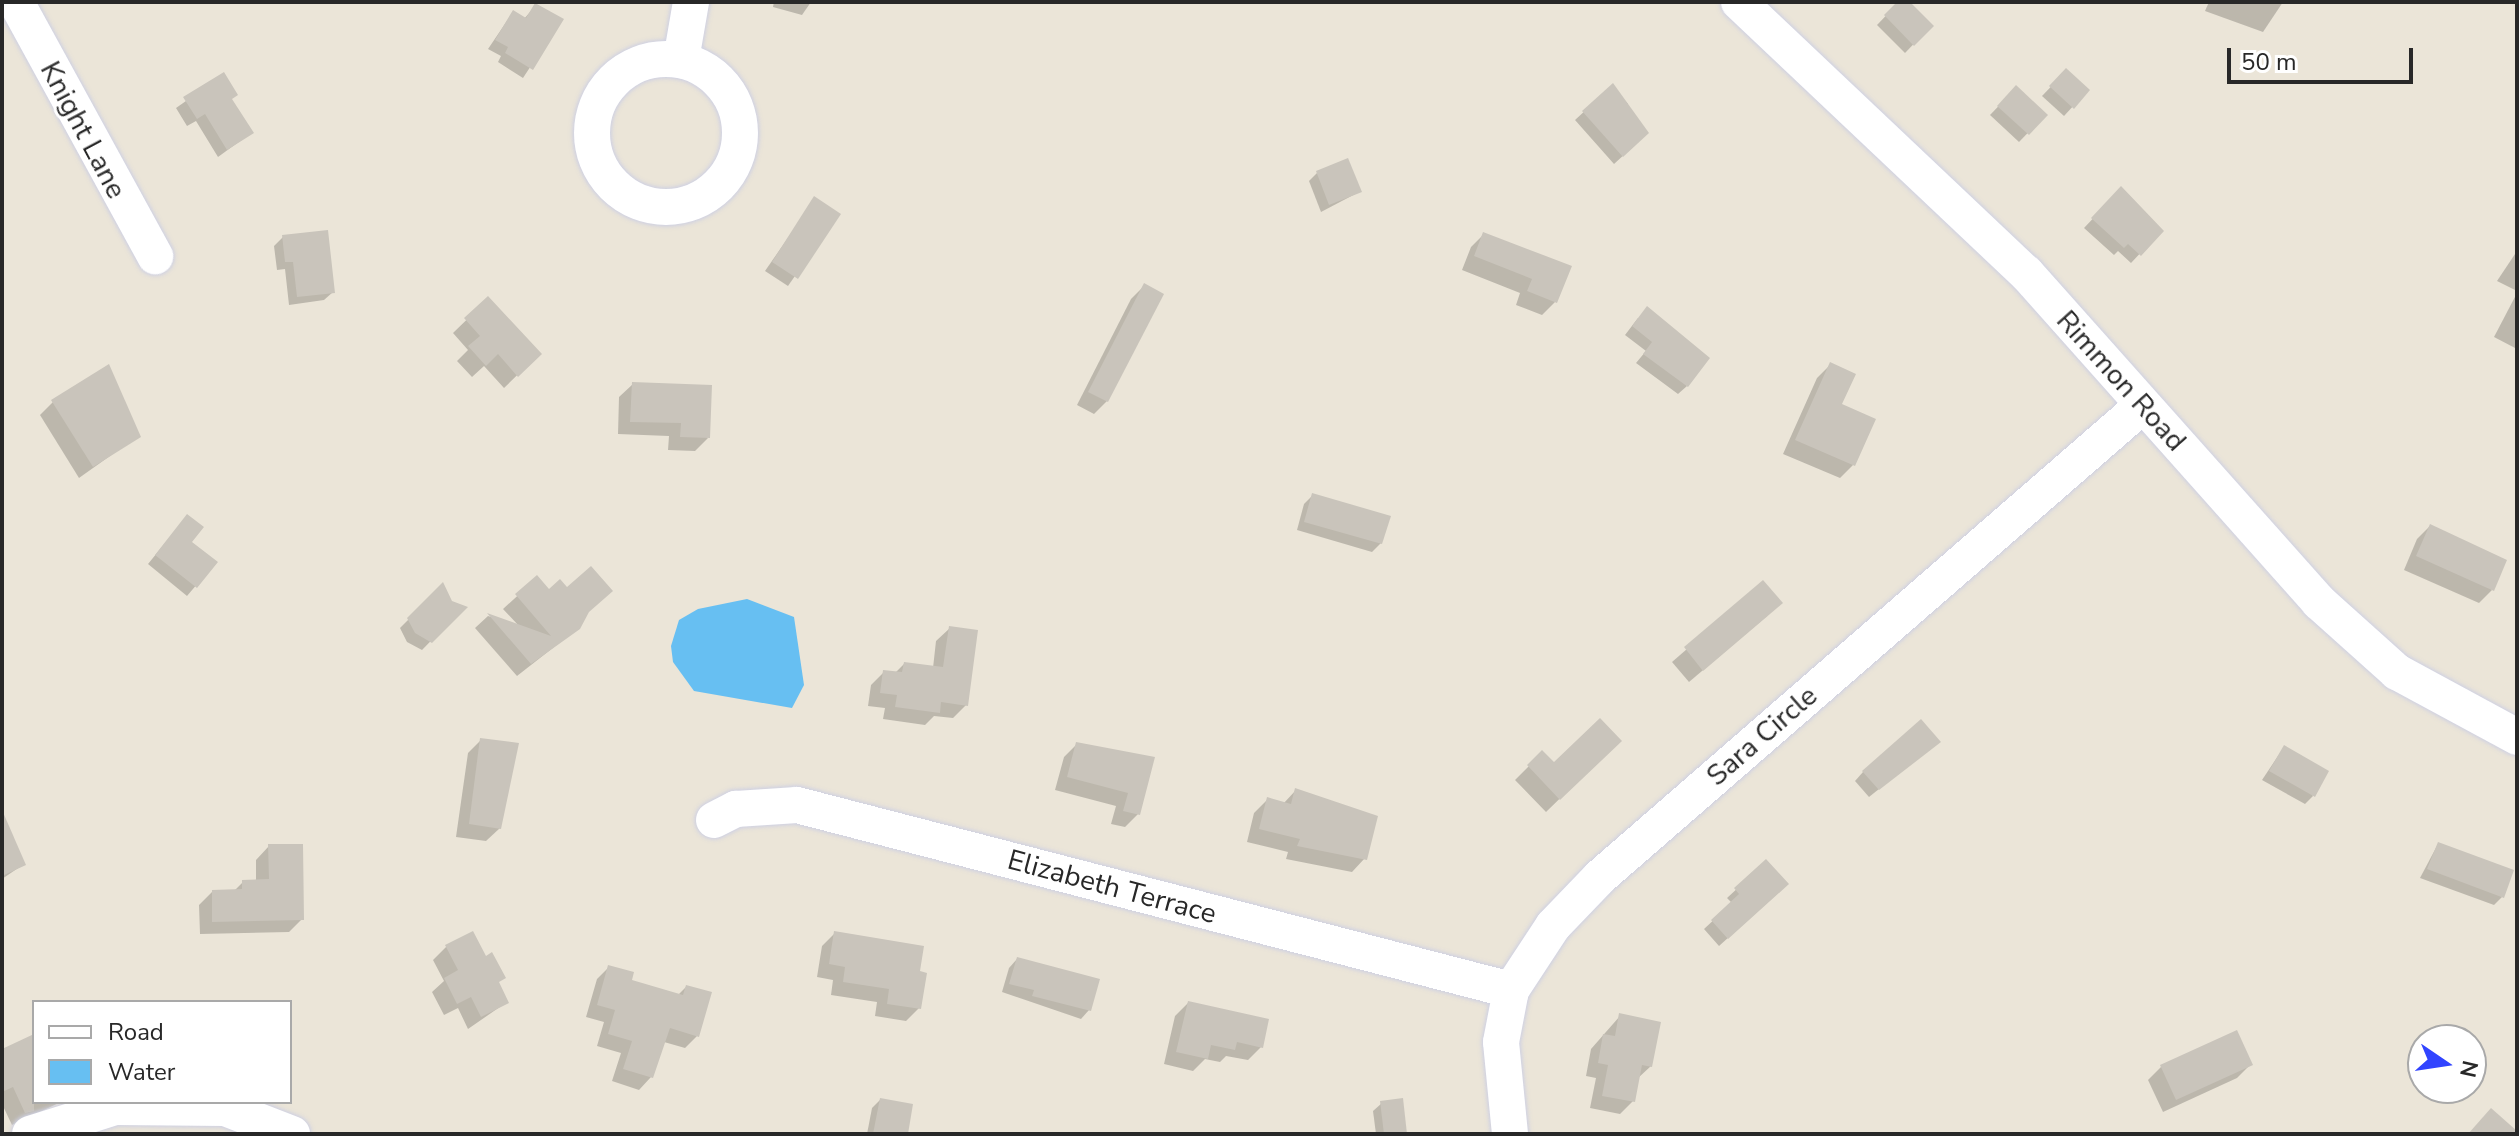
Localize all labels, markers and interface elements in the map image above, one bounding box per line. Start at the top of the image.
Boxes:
scale bar [2231,32,2417,82]
text: 50 m [2241,46,2297,78]
street label: Knight Lane [33,56,133,204]
street label: Rimmon Road [2049,304,2193,458]
street label: Sara Circle [1700,679,1824,793]
street label: Elizabeth Terrace [1004,843,1220,931]
legend [32,1000,292,1104]
text: Road [108,1016,164,1048]
north arrow [2407,1024,2487,1104]
text: Water [108,1056,175,1088]
text: N [2452,1058,2485,1080]

